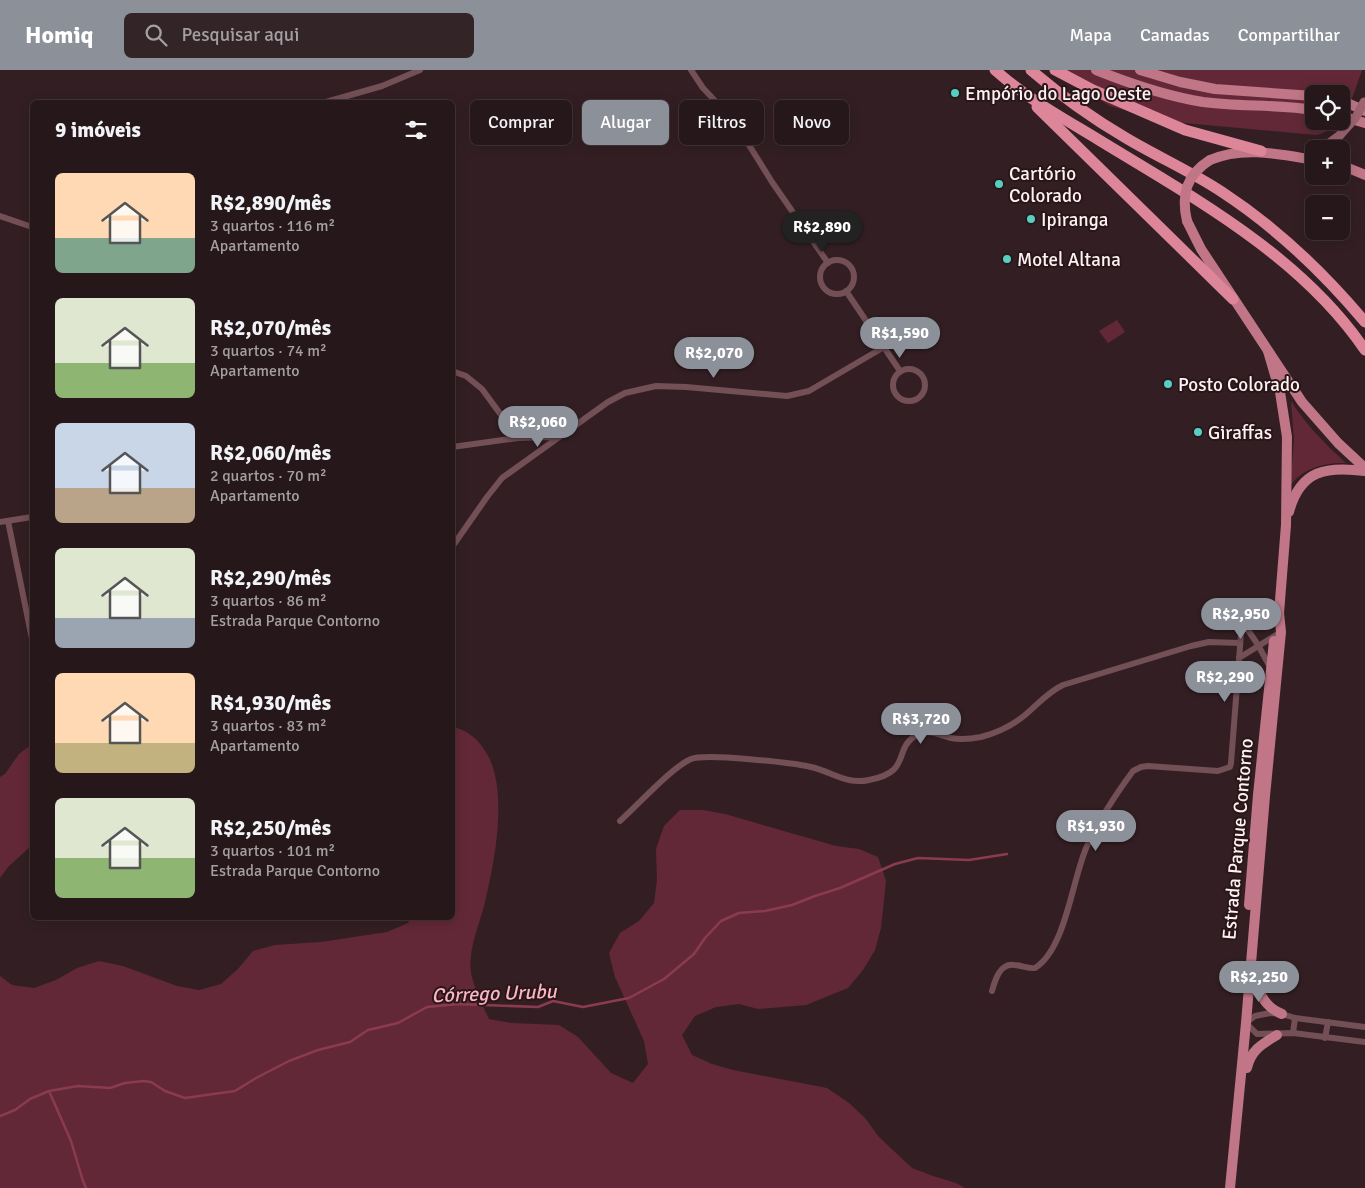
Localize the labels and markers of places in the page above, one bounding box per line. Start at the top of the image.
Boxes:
place label: Empório do Lago Oeste [965,82,1151,106]
marker: Empório do Lago Oeste [949,87,961,99]
place label: Cartório Colorado [1009,162,1082,208]
marker: Cartório Colorado [993,178,1005,190]
place label: Ipiranga [1041,208,1108,232]
pin: R$2,890 [776,210,868,253]
marker: Ipiranga [1025,213,1037,225]
place label: Motel Altana [1017,248,1121,272]
marker: Motel Altana [1001,253,1013,265]
pin: R$1,590 [854,316,946,359]
pin: R$2,070 [668,336,760,379]
place label: Posto Colorado [1178,373,1300,397]
marker: Posto Colorado [1162,378,1174,390]
pin: R$2,060 [492,406,584,448]
place label: Giraffas [1208,421,1272,445]
marker: Giraffas [1192,426,1204,438]
pin: R$2,950 [1195,598,1287,640]
pin: R$2,290 [1179,660,1271,703]
pin: R$3,720 [875,702,967,745]
pin: R$1,930 [1050,810,1142,852]
pin: R$2,250 [1213,960,1305,1003]

